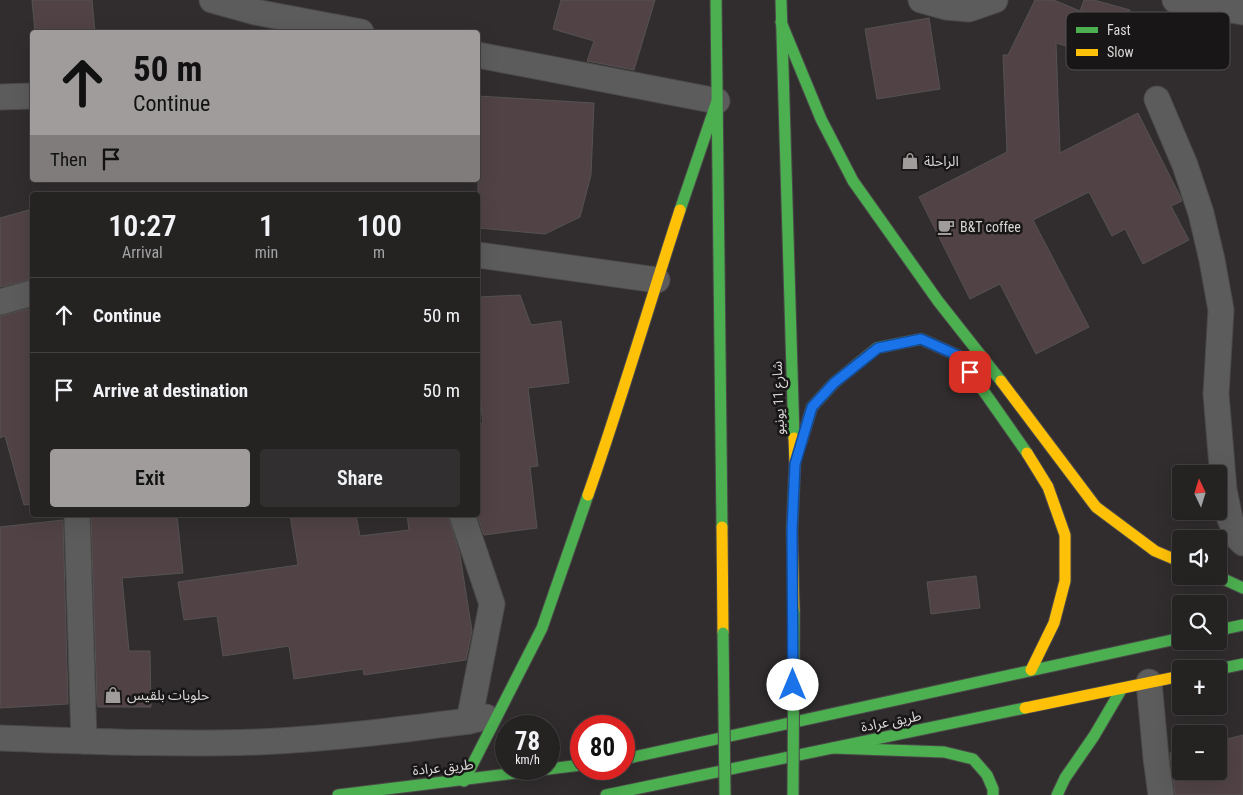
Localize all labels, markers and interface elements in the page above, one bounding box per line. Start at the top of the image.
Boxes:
legend [1066,12,1230,70]
text: Fast [1107,22,1131,38]
text: Slow [1107,44,1134,60]
text: 50 m [133,49,202,90]
icon: ahead [50,50,115,115]
text: Continue [133,91,210,116]
icon: arrive [97,145,125,173]
text: Then [50,148,87,171]
shop icon: الراحلة [900,151,920,171]
place label: الراحلة [924,153,959,170]
text: 10:27 [108,208,177,243]
text: 1 [259,208,274,243]
text: 100 [356,208,402,243]
cafe icon: B&T coffee [936,217,956,237]
place label: B&T coffee [960,219,1021,235]
text: Arrival [122,243,163,262]
text: min [255,243,278,262]
text: m [373,243,385,262]
icon: ahead [50,301,78,329]
text: Continue [93,304,161,327]
text: 50 m [423,304,460,327]
pin [949,351,991,393]
icon: arrive [956,358,984,386]
street label: شارع 11 يونيو [769,361,790,435]
icon: arrive [50,376,78,404]
text: Arrive at destination [93,379,248,402]
text: 50 m [423,379,460,402]
button: Exit [50,449,250,507]
button: Share [260,449,460,507]
north arrow [1172,465,1228,520]
map controls [1172,465,1227,780]
button: sound [1172,530,1227,585]
button: search [1172,595,1227,650]
position arrow [766,658,818,710]
button: + [1172,660,1227,715]
shop icon: حلويات بلقيس [103,685,123,705]
place label: حلويات بلقيس [127,687,209,704]
street label: طريق عرادة [859,707,923,737]
speed limit sign: 80 [570,715,635,780]
button: − [1172,725,1227,780]
text: 78 [515,727,540,756]
text: km/h [515,753,540,767]
street label: طريق عرادة [412,756,474,780]

